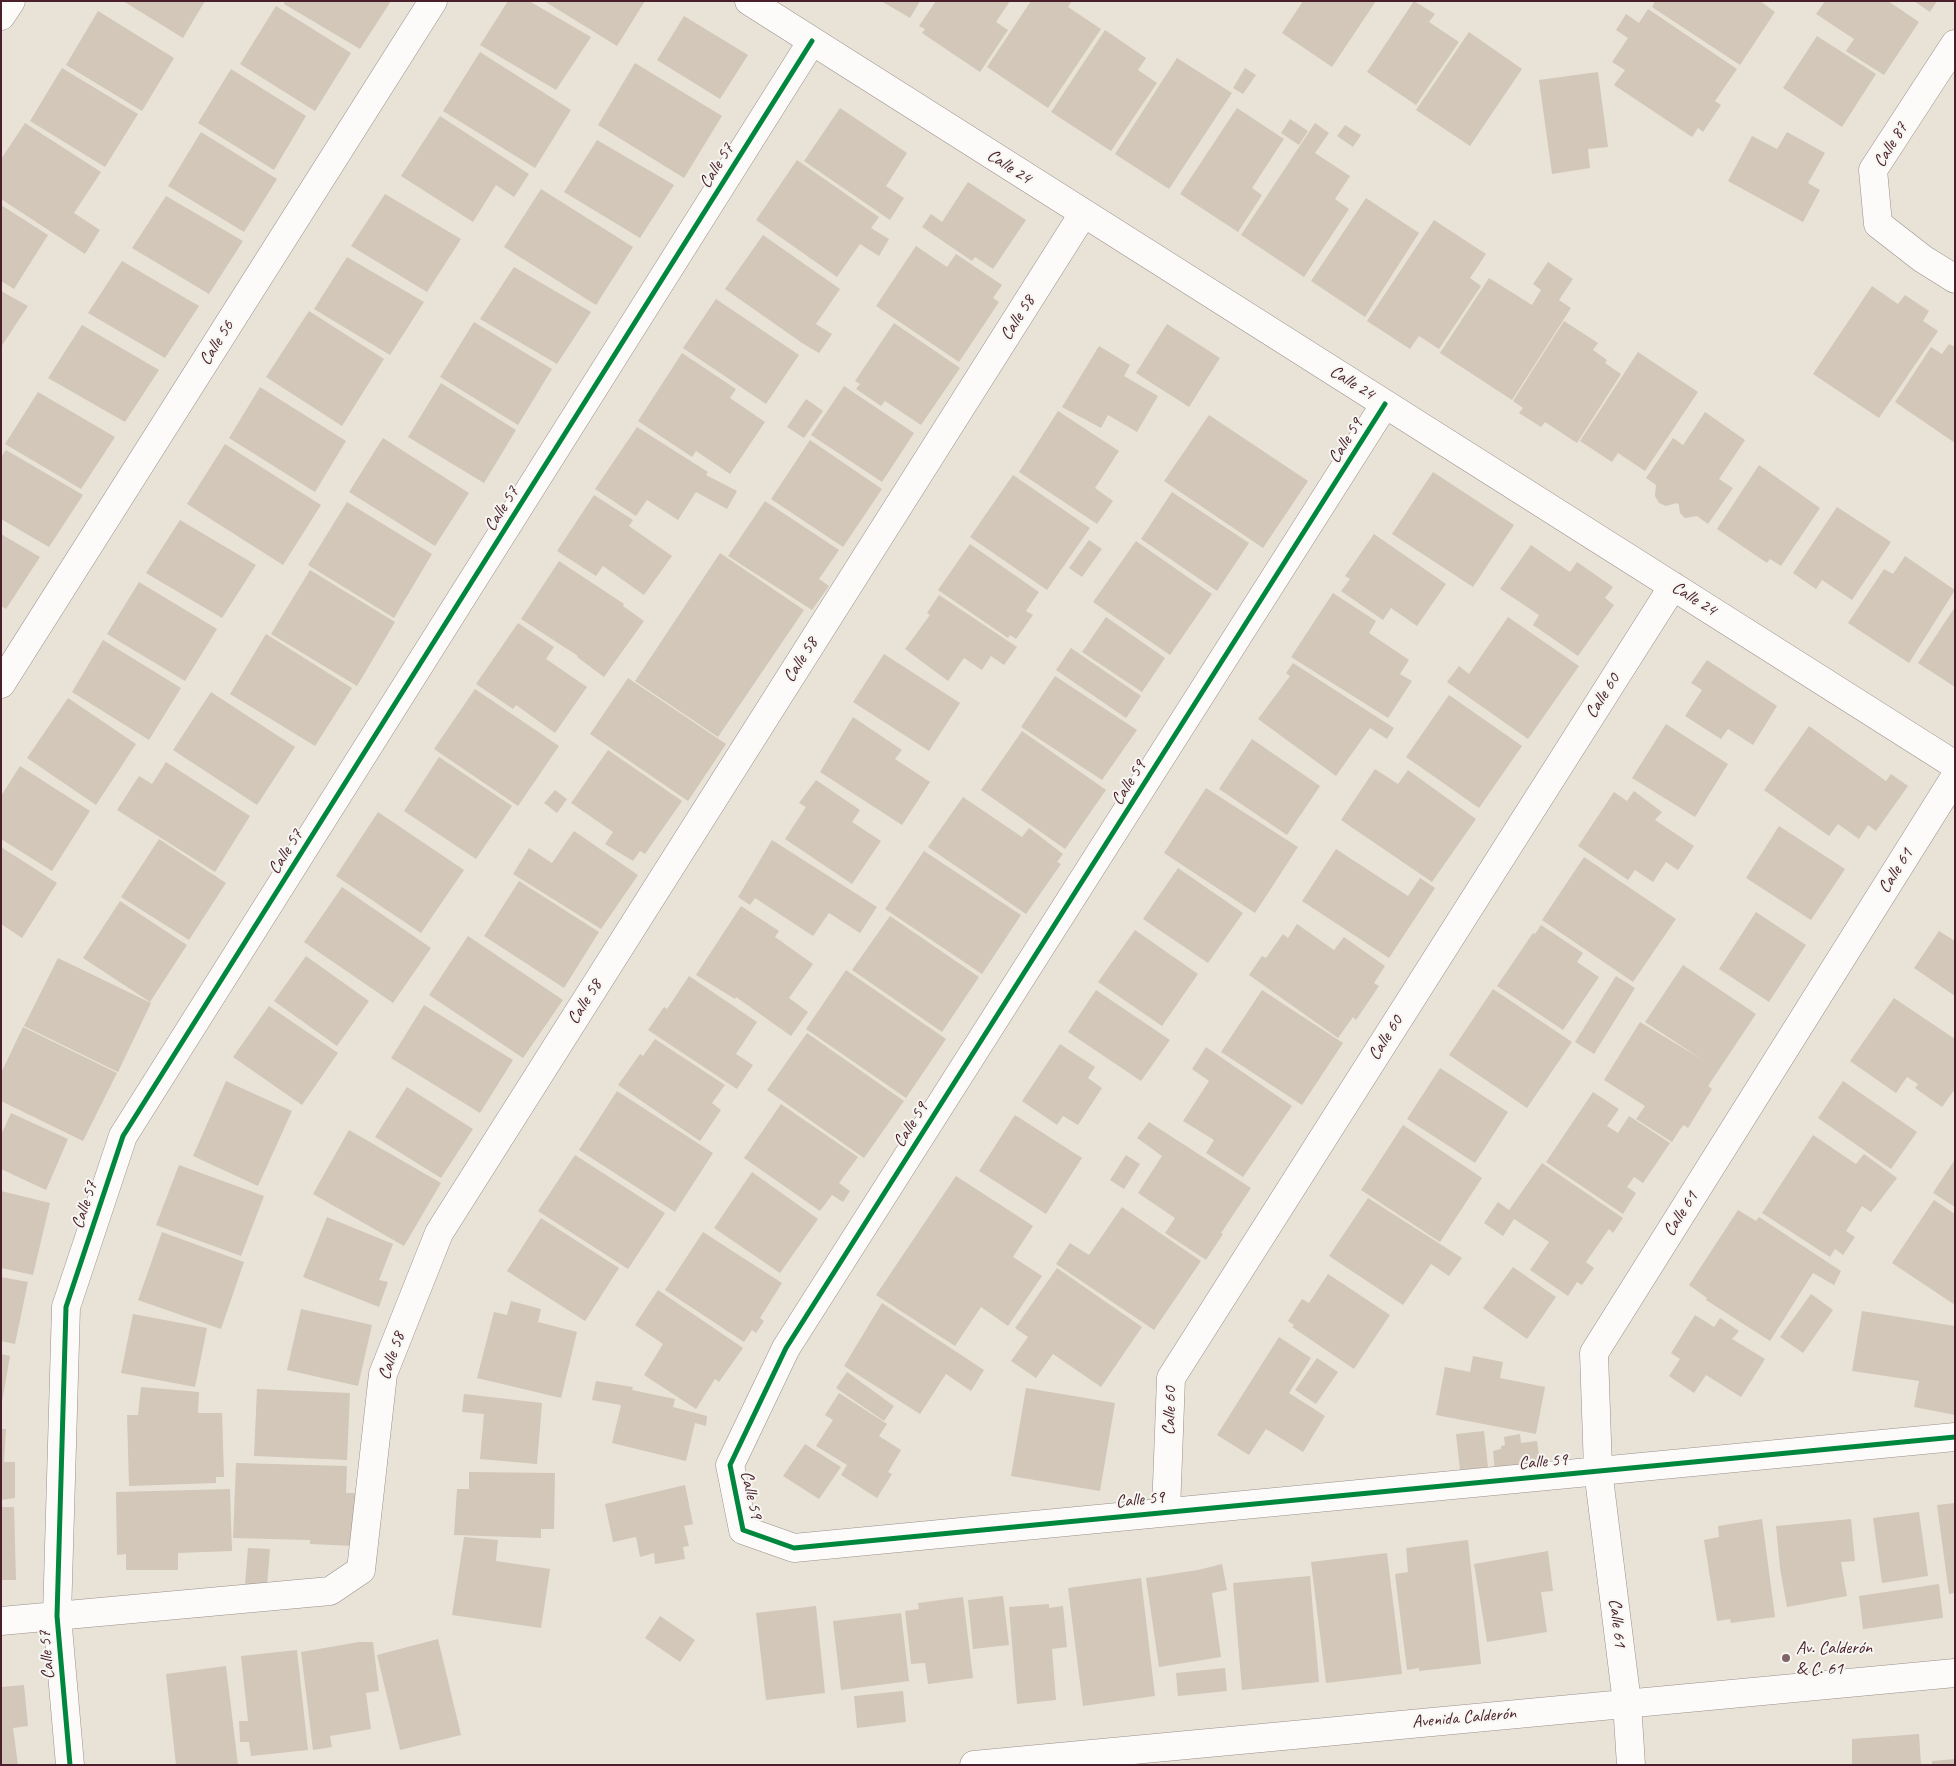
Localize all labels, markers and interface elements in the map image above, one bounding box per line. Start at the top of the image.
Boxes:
street label: Calle 87 [1869,119,1913,171]
street label: Calle 57 [695,140,739,192]
street label: Calle 24 [983,145,1035,189]
street label: Calle 58 [996,292,1040,344]
street label: Calle 56 [195,317,239,369]
street label: Calle 24 [1326,361,1378,405]
street label: Calle 59 [1324,415,1368,467]
street label: Calle 57 [480,483,524,535]
street label: Calle 24 [1668,577,1720,621]
street label: Calle 58 [779,634,823,686]
street label: Calle 60 [1581,670,1625,722]
street label: Calle 59 [1107,757,1151,809]
street label: Calle 57 [264,826,308,878]
street label: Calle 61 [1874,845,1918,897]
street label: Calle 58 [563,976,607,1028]
street label: Calle 60 [1364,1012,1408,1064]
street label: Calle 59 [889,1099,933,1151]
street label: Calle 57 [67,1178,103,1232]
street label: Calle 61 [1659,1188,1703,1240]
street label: Calle 58 [374,1329,410,1383]
street label: Calle 60 [1158,1386,1182,1436]
street label: Calle 59 [1518,1449,1568,1475]
street label: Calle 59 [735,1469,767,1521]
street label: Calle 59 [1115,1487,1165,1513]
street label: Calle 61 [1603,1597,1631,1649]
street label: Calle 57 [34,1630,60,1680]
place label: Av. Calderón & C. 61 [1796,1637,1872,1680]
marker: Av. Calderón & C. 61 [1780,1652,1792,1664]
street label: Avenida Calderón [1411,1703,1517,1733]

